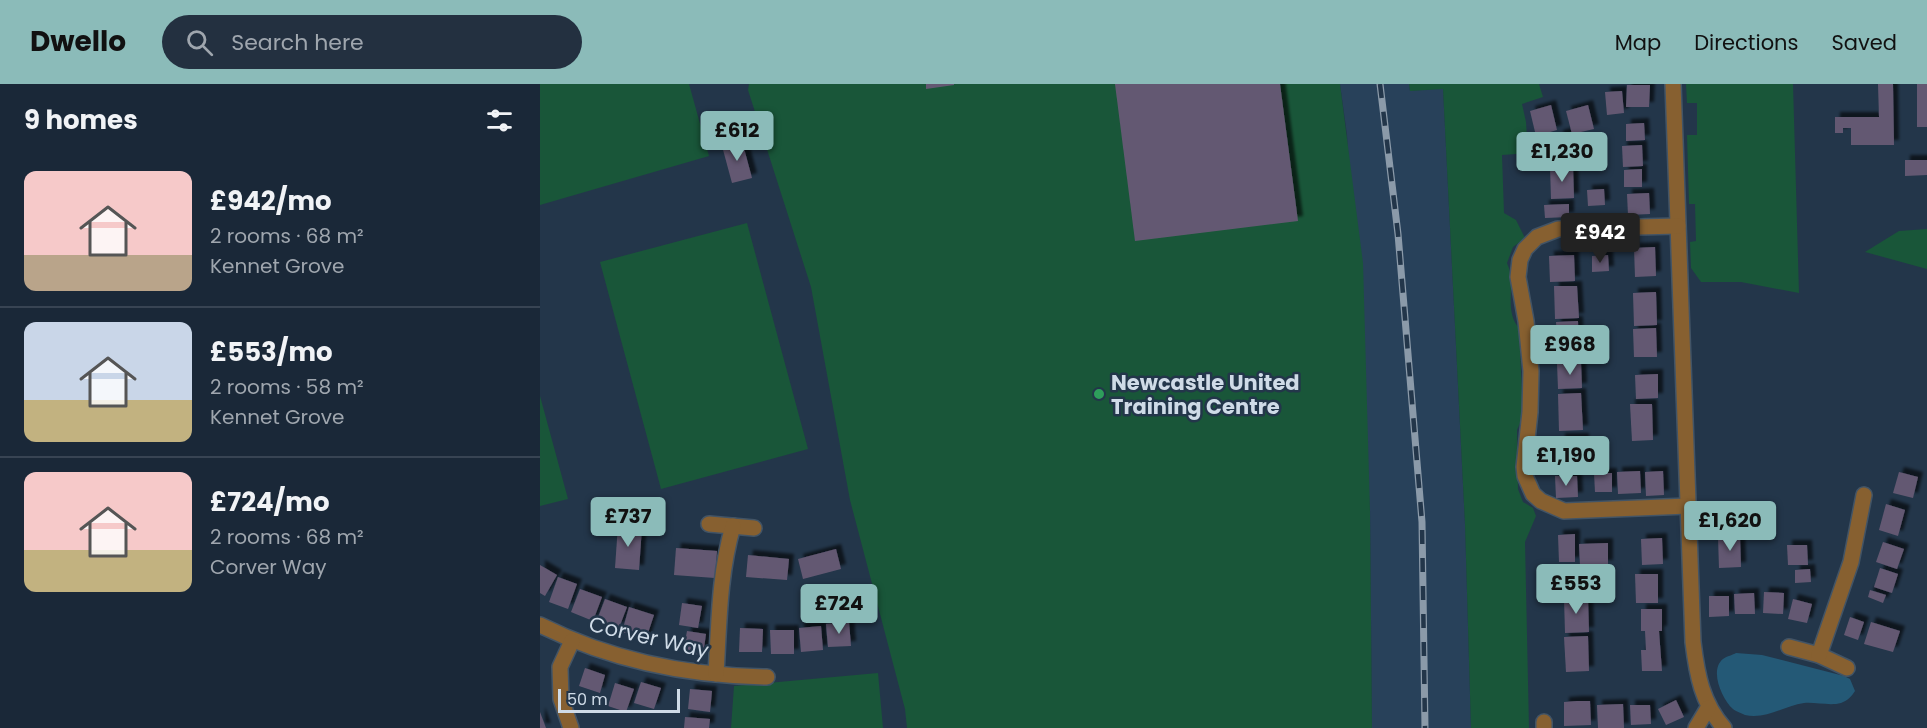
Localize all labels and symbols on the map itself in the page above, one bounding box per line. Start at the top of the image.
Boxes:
pin: £612 [701,111,773,162]
pin: £1,230 [1513,132,1611,183]
pin: £942 [1564,213,1636,264]
pin: £968 [1534,325,1606,376]
place label: Newcastle United Training Centre [1111,368,1300,421]
marker: Newcastle United Training Centre [1092,387,1106,401]
pin: £1,190 [1517,436,1615,487]
pin: £737 [592,497,664,548]
pin: £1,620 [1681,501,1779,552]
pin: £553 [1540,564,1612,615]
pin: £724 [803,584,875,635]
street label: Corver Way [586,609,712,665]
scale bar [558,686,680,714]

